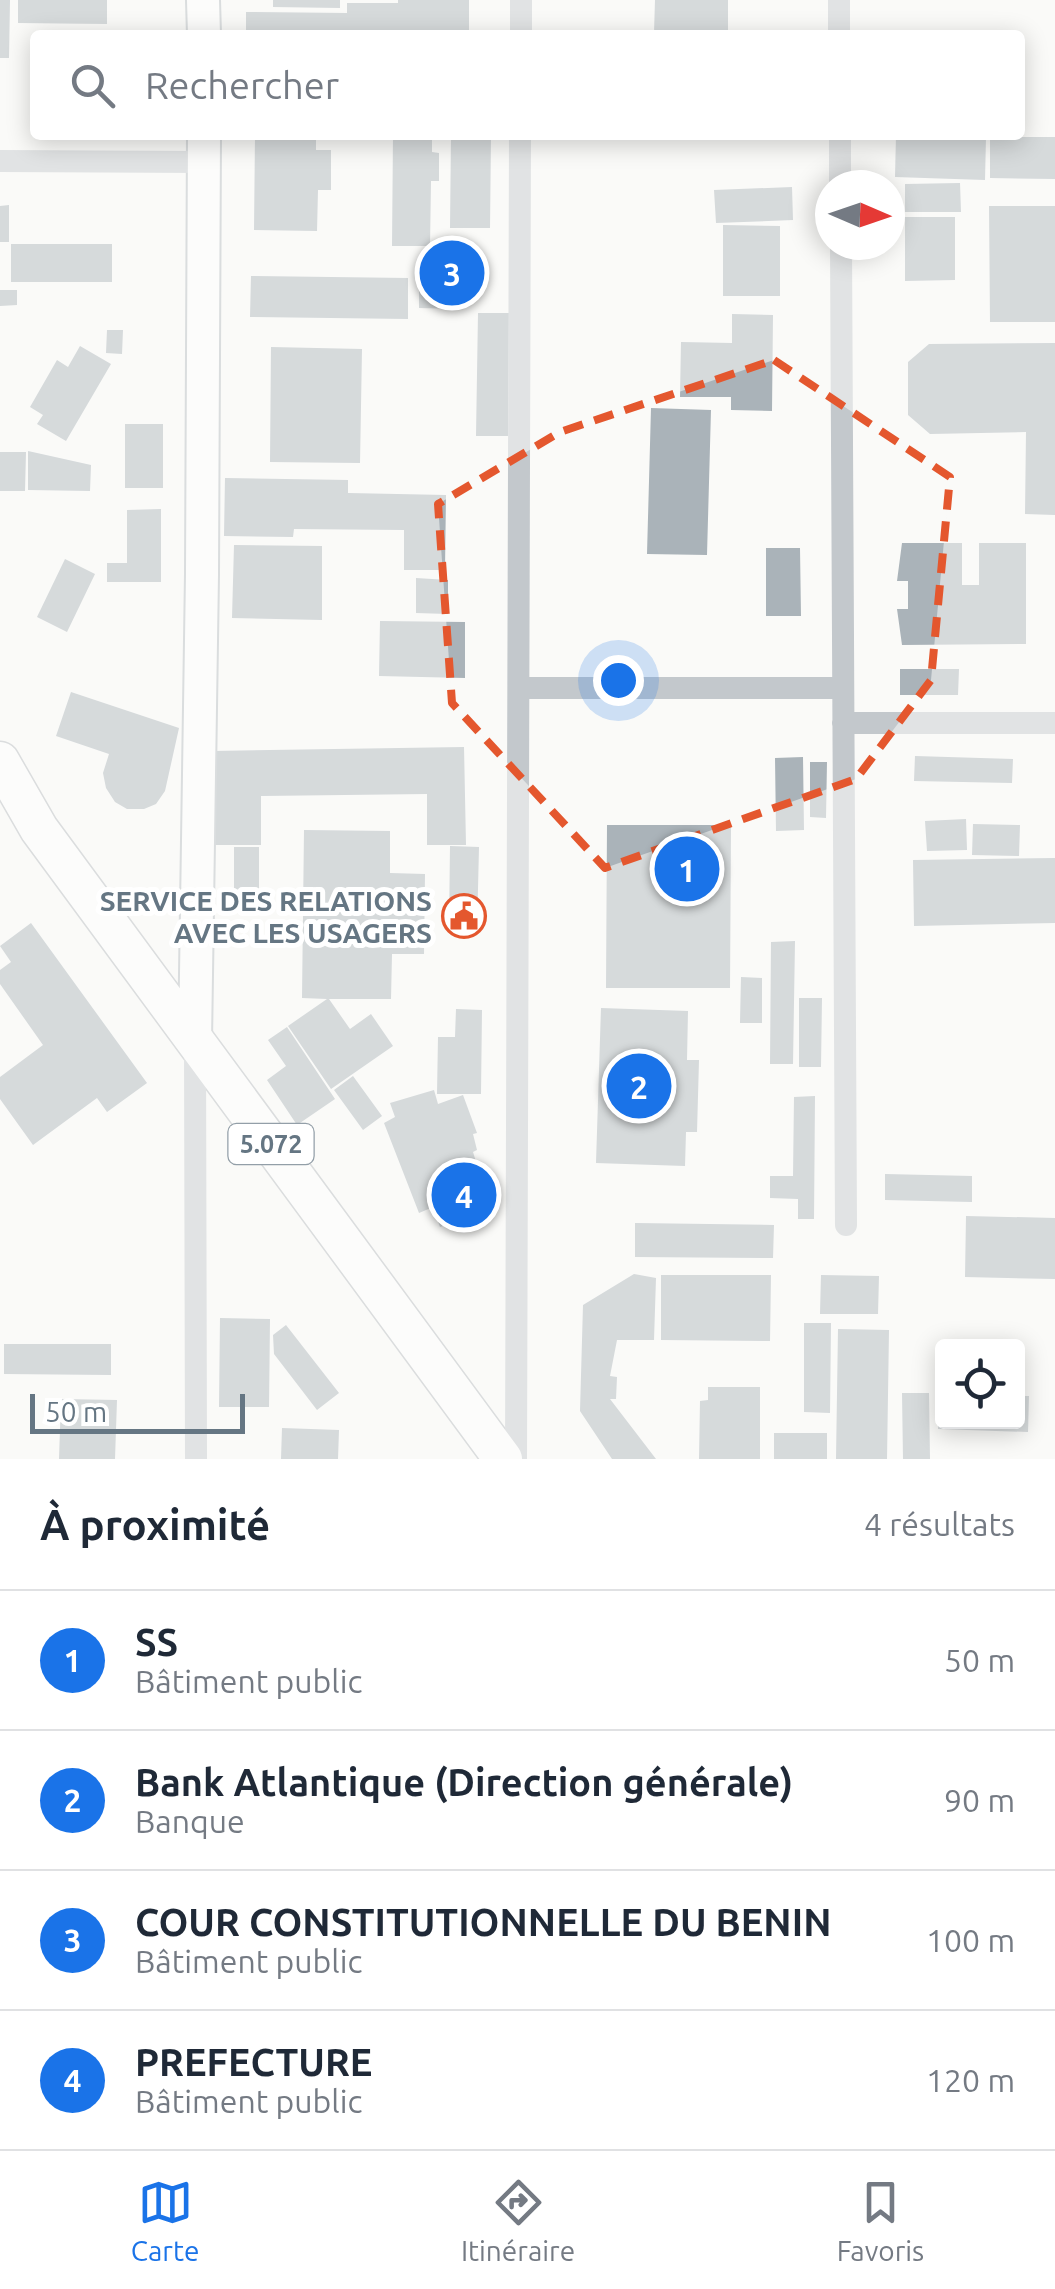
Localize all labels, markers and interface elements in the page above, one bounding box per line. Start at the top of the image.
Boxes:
search box [30,30,1025,140]
icon: search [65,58,120,113]
text: Rechercher [145,64,339,106]
north arrow [815,170,905,260]
pin: 3 [420,236,484,310]
your location [593,655,644,706]
pin: 1 [654,832,720,906]
place label: SERVICE DES RELATIONS AVEC LES USAGERS [100,885,432,948]
public building icon: SERVICE DES RELATIONS AVEC LES USAGERS [441,893,487,939]
pin: 2 [606,1048,672,1124]
road number: 5.072 [228,1124,314,1164]
pin: 4 [432,1158,496,1232]
map controls [935,1339,1025,1429]
button: locate [935,1339,1025,1429]
scale bar [30,1389,245,1434]
text: 50 m [45,1396,107,1427]
text: À proximité [40,1501,270,1548]
text: 4 résultats [864,1506,1015,1542]
text: SS [135,1621,178,1663]
text: 1 [63,1642,82,1678]
text: 50 m [944,1642,1015,1678]
text: Bâtiment public [135,1663,362,1699]
text: Bank Atlantique (Direction générale) [135,1761,793,1803]
text: 2 [63,1782,82,1818]
text: 90 m [944,1782,1015,1818]
text: Banque [135,1803,245,1839]
text: COUR CONSTITUTIONNELLE DU BENIN [135,1901,832,1943]
text: 3 [63,1922,82,1958]
text: 100 m [926,1922,1015,1958]
text: Bâtiment public [135,1943,362,1979]
text: PREFECTURE [135,2041,372,2083]
text: 4 [63,2062,82,2098]
text: 120 m [926,2062,1015,2098]
text: Bâtiment public [135,2083,362,2119]
tab: Carte [131,2175,199,2266]
tab: Itinéraire [461,2175,575,2266]
tab: Favoris [837,2175,924,2266]

